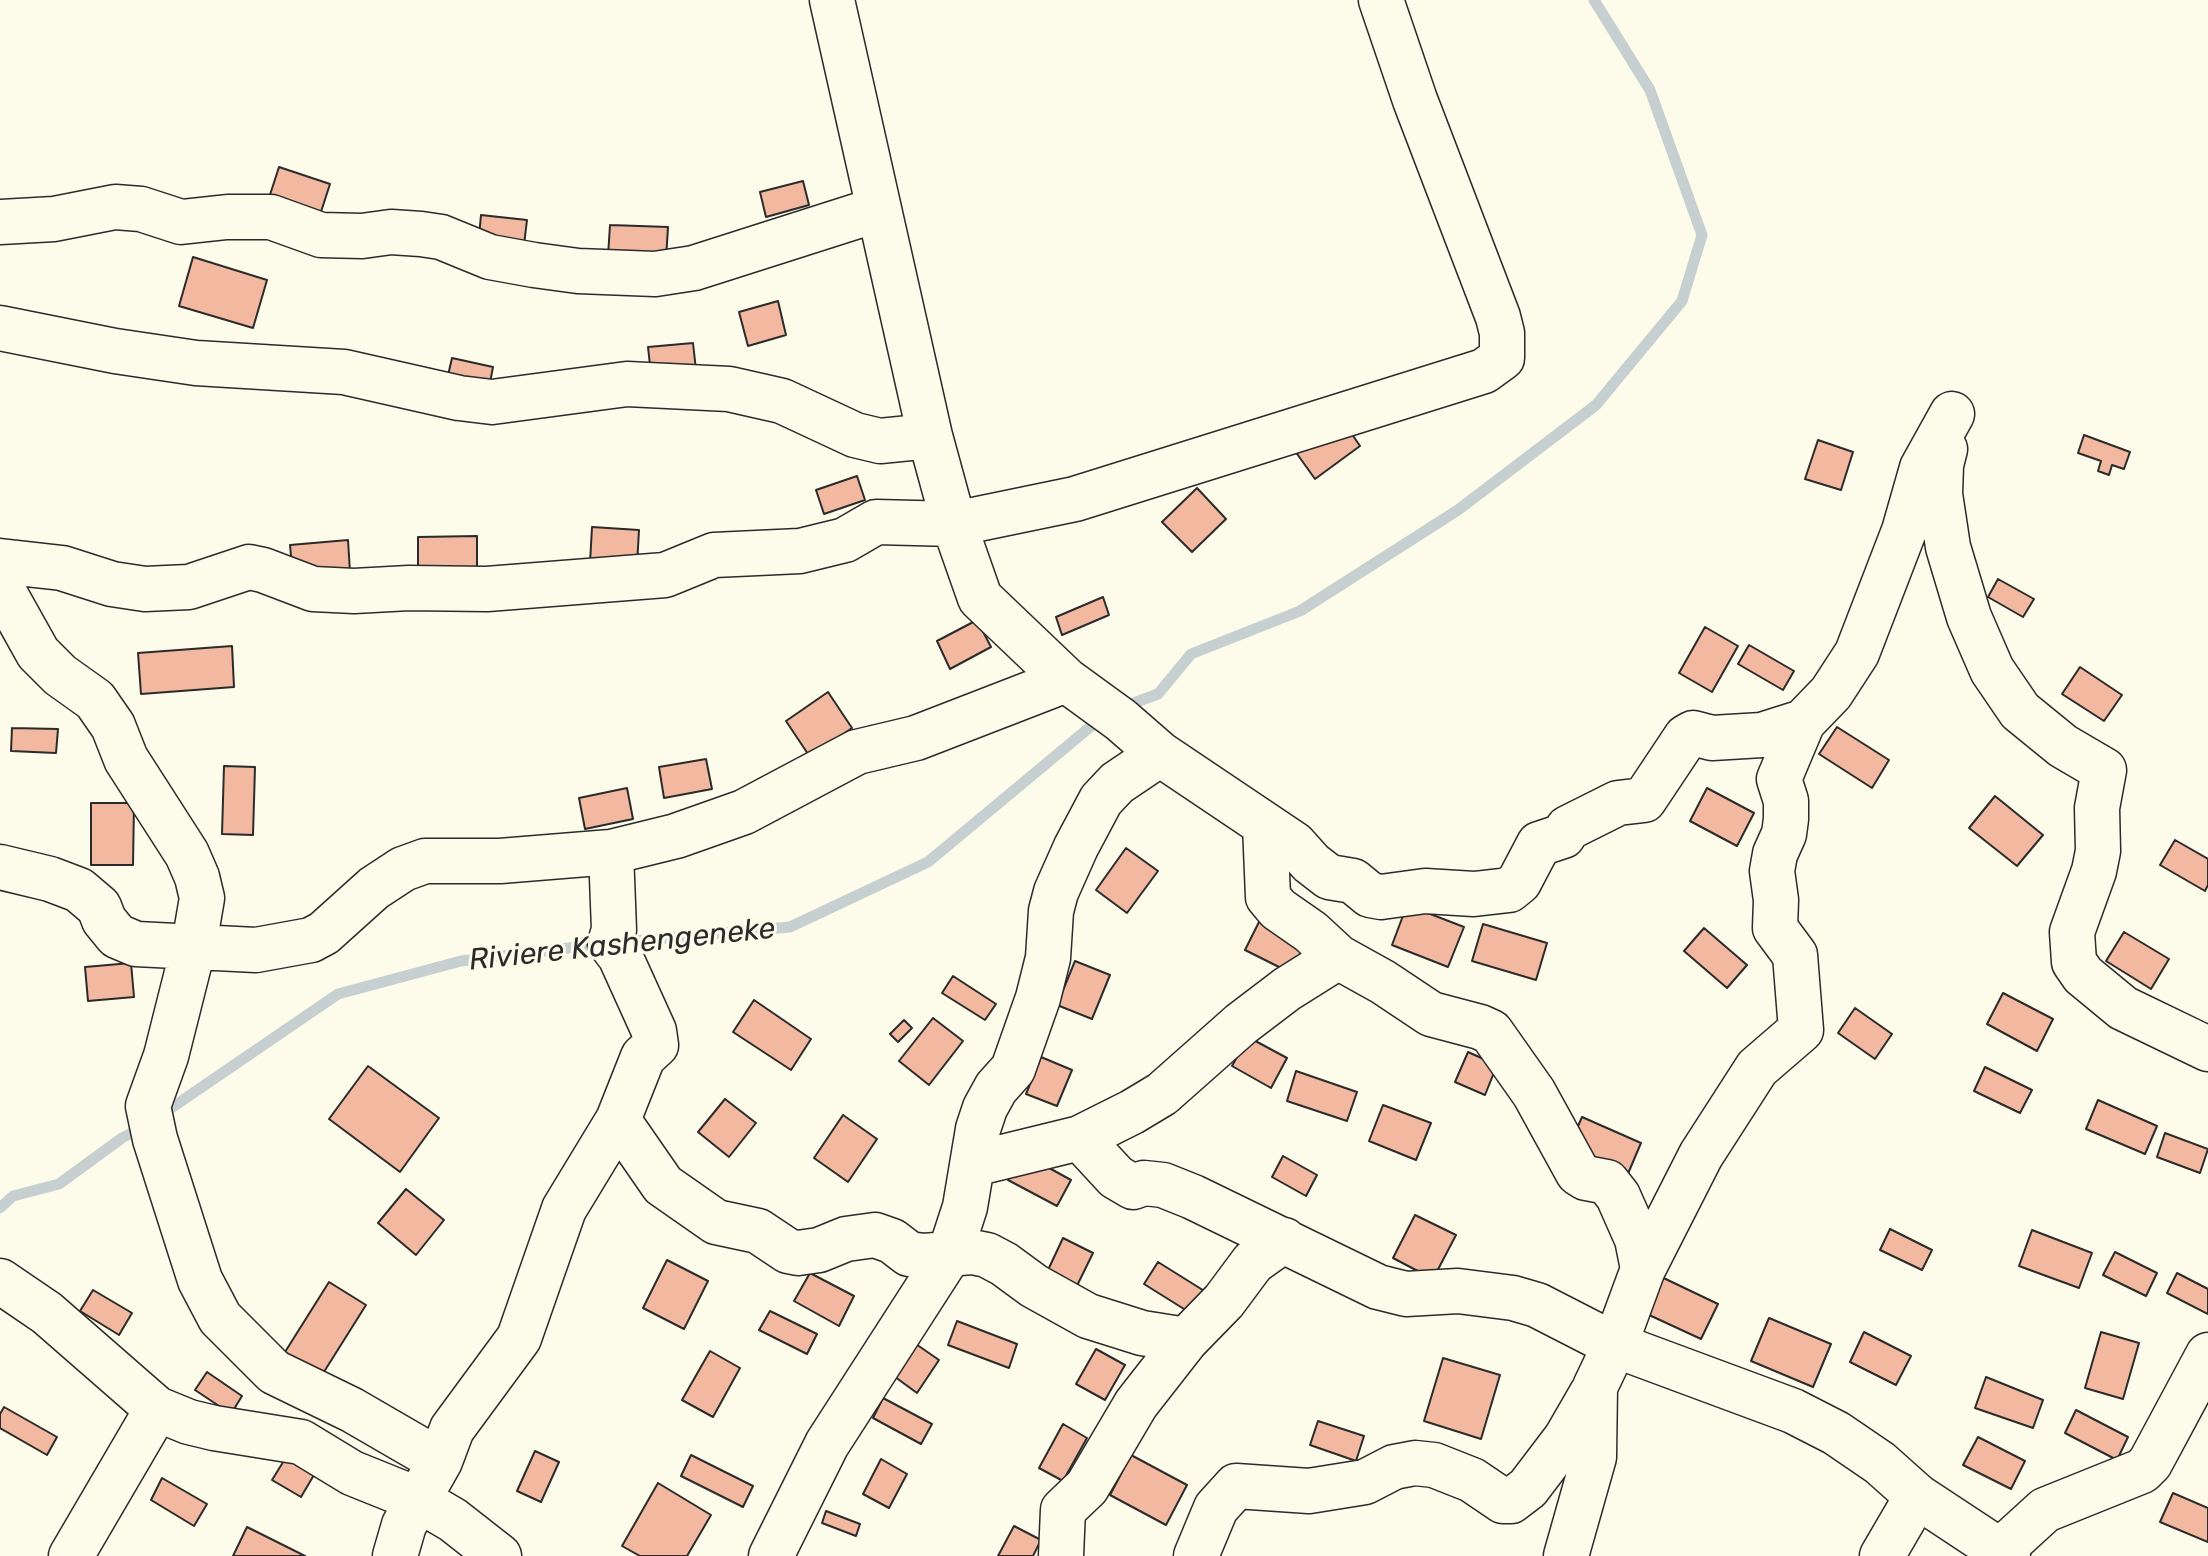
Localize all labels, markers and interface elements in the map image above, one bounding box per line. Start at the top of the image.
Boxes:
water label: Riviere Kashengeneke [467,911,777,979]

